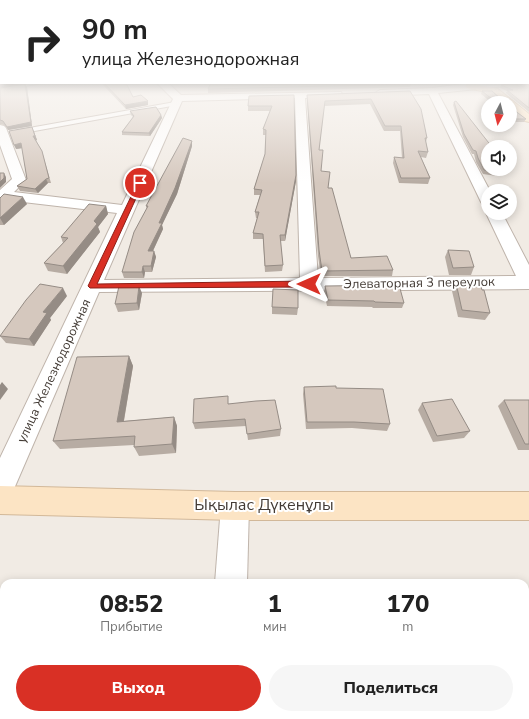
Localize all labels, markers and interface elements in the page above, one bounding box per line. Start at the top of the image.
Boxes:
text: 90 m [82,11,148,49]
icon: right [16,16,68,68]
text: улица Железнодорожная [82,47,300,71]
north arrow [481,96,517,132]
map controls [481,96,517,220]
button: sound [481,140,517,176]
pin [123,166,157,200]
icon: arrive [129,172,151,194]
button: layers [481,184,517,220]
position arrow [288,263,330,305]
street label: Элеваторная 3 переулок [343,273,495,293]
street label: улица Железнодорожная [13,296,95,446]
street label: Ықылас Дүкенұлы [194,494,334,516]
text: 08:52 [100,588,163,620]
text: 1 [268,588,282,620]
text: 170 [386,588,429,620]
text: Прибытие [100,618,163,636]
text: мин [263,618,287,636]
text: m [402,618,413,636]
button: Выход [16,665,261,711]
button: Поделиться [269,665,513,711]

